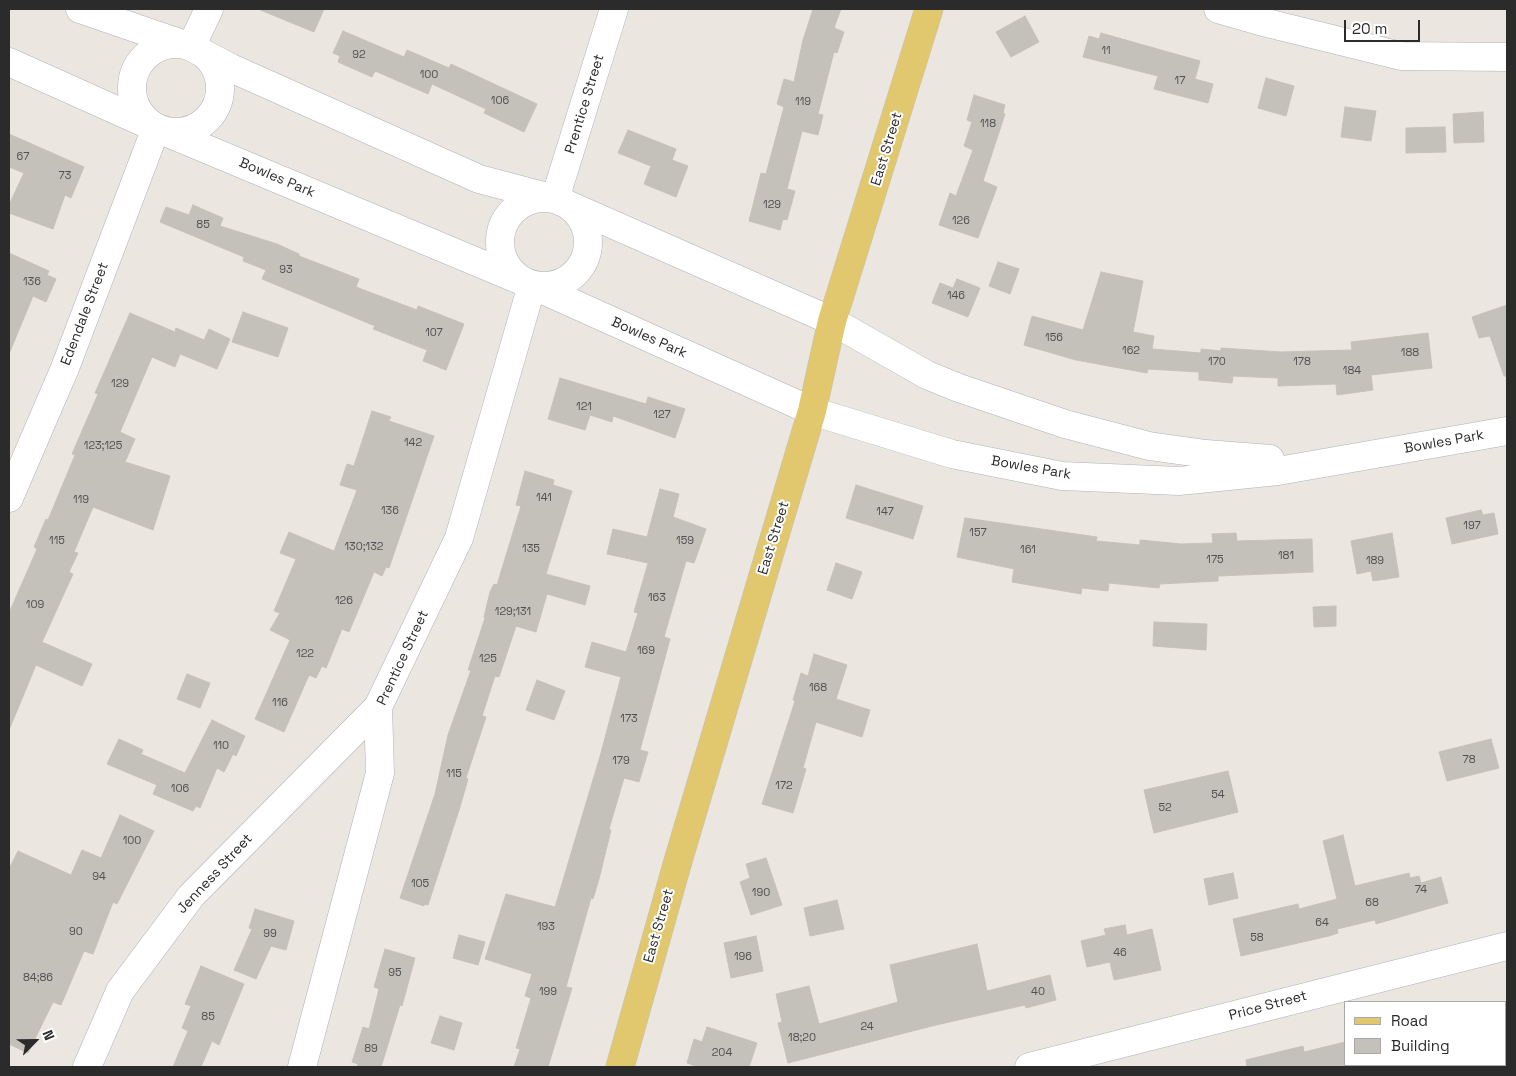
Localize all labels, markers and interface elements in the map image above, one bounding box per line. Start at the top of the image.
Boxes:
scale bar [1346,10,1422,42]
text: 20 m [1352,19,1387,38]
house number: 11 [1101,44,1111,58]
house number: 92 [352,48,366,62]
street label: Prentice Street [562,52,608,156]
house number: 100 [420,68,438,82]
house number: 17 [1175,74,1185,88]
house number: 106 [491,94,509,108]
house number: 119 [795,95,811,109]
street label: East Street [868,110,906,188]
house number: 118 [980,117,996,131]
house number: 67 [17,150,29,164]
street label: Bowles Park [237,154,317,202]
house number: 73 [59,169,71,183]
house number: 129 [763,198,781,212]
house number: 126 [952,214,970,228]
house number: 85 [196,218,210,232]
street label: Edendale Street [58,260,112,368]
house number: 93 [279,263,293,277]
house number: 136 [23,275,41,289]
house number: 146 [947,289,965,303]
street label: Bowles Park [609,314,689,362]
house number: 107 [425,326,443,340]
house number: 156 [1045,331,1063,345]
house number: 162 [1122,344,1140,358]
house number: 188 [1401,346,1419,360]
house number: 170 [1208,355,1226,369]
house number: 178 [1293,355,1311,369]
house number: 184 [1343,364,1361,378]
house number: 129 [111,377,129,391]
house number: 121 [576,400,592,414]
house number: 127 [653,408,671,422]
street label: Bowles Park [1403,427,1485,457]
house number: 142 [404,436,422,450]
house number: 123;125 [84,439,122,453]
street label: Bowles Park [990,453,1072,483]
house number: 141 [536,491,552,505]
house number: 119 [73,493,89,507]
street label: East Street [755,499,793,577]
house number: 136 [381,504,399,518]
house number: 147 [876,505,894,519]
house number: 197 [1463,519,1481,533]
house number: 157 [969,526,987,540]
house number: 115 [49,534,65,548]
house number: 159 [676,534,694,548]
house number: 130;132 [345,540,383,554]
house number: 135 [522,542,540,556]
house number: 161 [1020,543,1036,557]
house number: 181 [1278,549,1294,563]
house number: 175 [1206,553,1224,567]
house number: 189 [1366,554,1384,568]
house number: 163 [648,591,666,605]
house number: 126 [335,594,353,608]
house number: 109 [26,598,44,612]
house number: 129;131 [495,605,531,619]
street label: Prentice Street [374,608,432,708]
house number: 169 [637,644,655,658]
house number: 122 [296,647,314,661]
house number: 125 [479,652,497,666]
house number: 168 [809,681,827,695]
house number: 116 [272,696,288,710]
house number: 173 [620,712,638,726]
house number: 110 [213,739,229,753]
house number: 78 [1462,753,1476,767]
house number: 179 [612,754,630,768]
house number: 115 [446,767,462,781]
house number: 172 [775,779,793,793]
house number: 106 [171,782,189,796]
house number: 54 [1211,788,1225,802]
house number: 52 [1158,801,1172,815]
street label: Jenness Street [174,831,256,917]
house number: 100 [123,834,141,848]
house number: 94 [92,870,106,884]
house number: 105 [411,877,429,891]
house number: 74 [1415,883,1427,897]
house number: 190 [752,886,770,900]
street label: East Street [640,887,678,965]
house number: 68 [1365,896,1379,910]
house number: 64 [1315,916,1329,930]
house number: 193 [537,920,555,934]
house number: 90 [69,925,83,939]
house number: 99 [263,927,277,941]
house number: 58 [1250,931,1264,945]
house number: 46 [1113,946,1127,960]
house number: 196 [734,950,752,964]
house number: 95 [388,966,402,980]
house number: 84;86 [23,971,53,985]
house number: 199 [539,985,557,999]
house number: 40 [1031,985,1045,999]
street label: Price Street [1227,988,1309,1024]
legend [1344,1001,1506,1066]
house number: 85 [201,1010,215,1024]
text: Road [1391,1011,1428,1030]
north arrow [10,1016,60,1066]
house number: 24 [860,1020,874,1034]
text: N [39,1027,59,1043]
house number: 18;20 [788,1031,816,1045]
text: Building [1391,1036,1450,1055]
house number: 89 [364,1042,378,1056]
house number: 204 [712,1046,732,1060]

